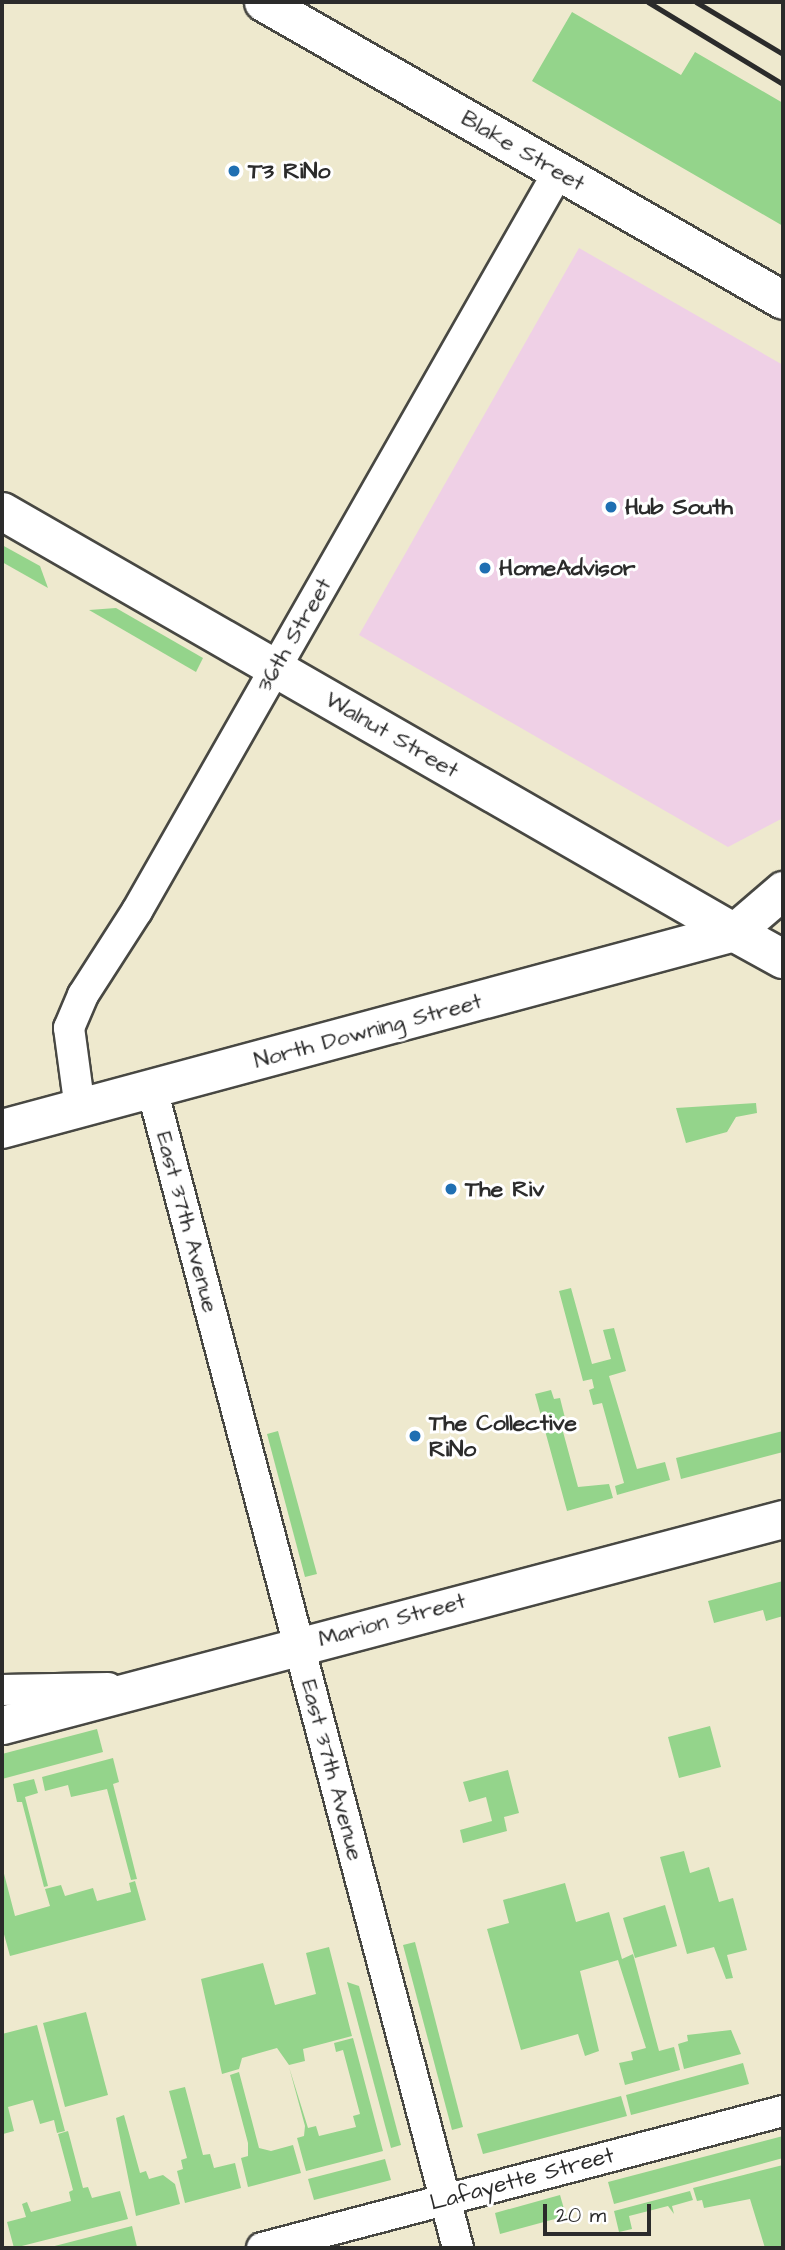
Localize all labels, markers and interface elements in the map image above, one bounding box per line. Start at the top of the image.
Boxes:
street label: Blake Street [456,104,590,198]
place label: T3 RiNo [248,157,330,185]
marker: T3 RiNo [226,163,242,179]
place label: Hub South [625,493,733,521]
marker: Hub South [603,499,619,515]
place label: HomeAdvisor [499,554,635,582]
marker: HomeAdvisor [477,560,493,576]
street label: 36th Street [250,573,338,697]
street label: Walnut Street [320,686,464,784]
street label: North Downing Street [251,987,485,1075]
street label: East 37th Avenue [150,1129,224,1315]
place label: The Riv [465,1175,544,1203]
marker: The Riv [443,1181,459,1197]
place label: The Collective RiNo [429,1409,577,1463]
marker: The Collective RiNo [407,1428,423,1444]
street label: Marion Street [315,1587,469,1653]
street label: East 37th Avenue [295,1677,369,1863]
street label: Lafayette Street [427,2141,617,2217]
scale bar [547,2190,656,2234]
text: 20 m [556,2201,606,2230]

